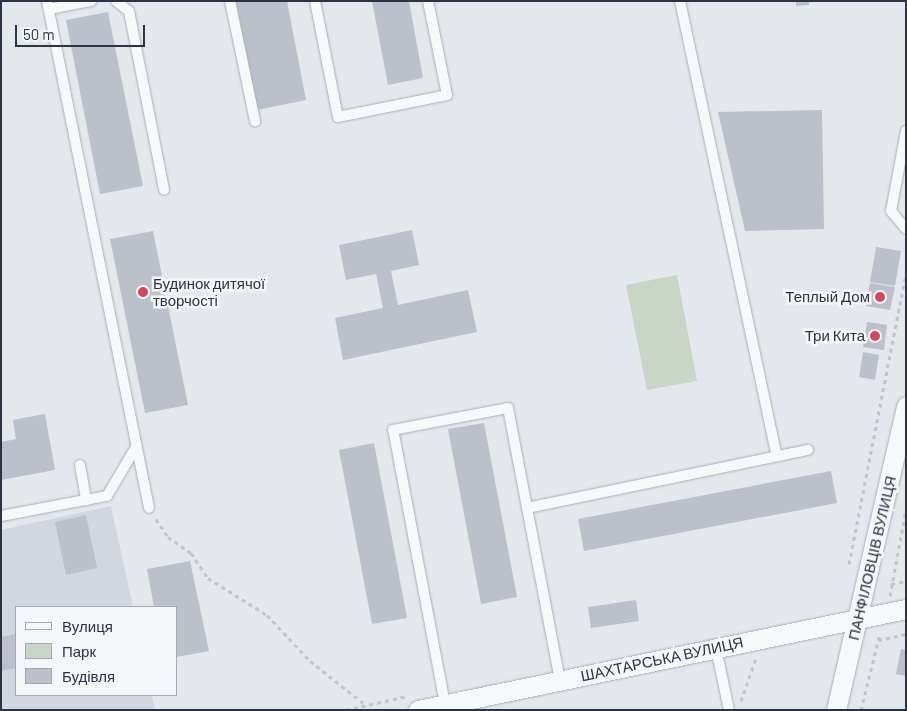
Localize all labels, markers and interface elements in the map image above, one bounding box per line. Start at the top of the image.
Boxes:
scale bar [18,15,148,47]
text: 50 m [23,25,55,43]
place label: Будинок дитячої творчості [153,274,265,309]
marker: Будинок дитячої творчості [137,286,149,298]
place label: Теплый Дом [785,288,870,306]
marker: Теплый Дом [874,291,886,303]
place label: Три Кита [805,327,865,345]
marker: Три Кита [869,330,881,342]
street label: ПАНФІЛОВЦІВ ВУЛИЦЯ [844,474,900,642]
legend [15,606,178,696]
text: Вулиця [62,617,113,635]
street label: ШАХТАРСЬКА ВУЛИЦЯ [579,633,745,685]
text: Парк [62,642,96,660]
text: Будівля [62,667,115,685]

